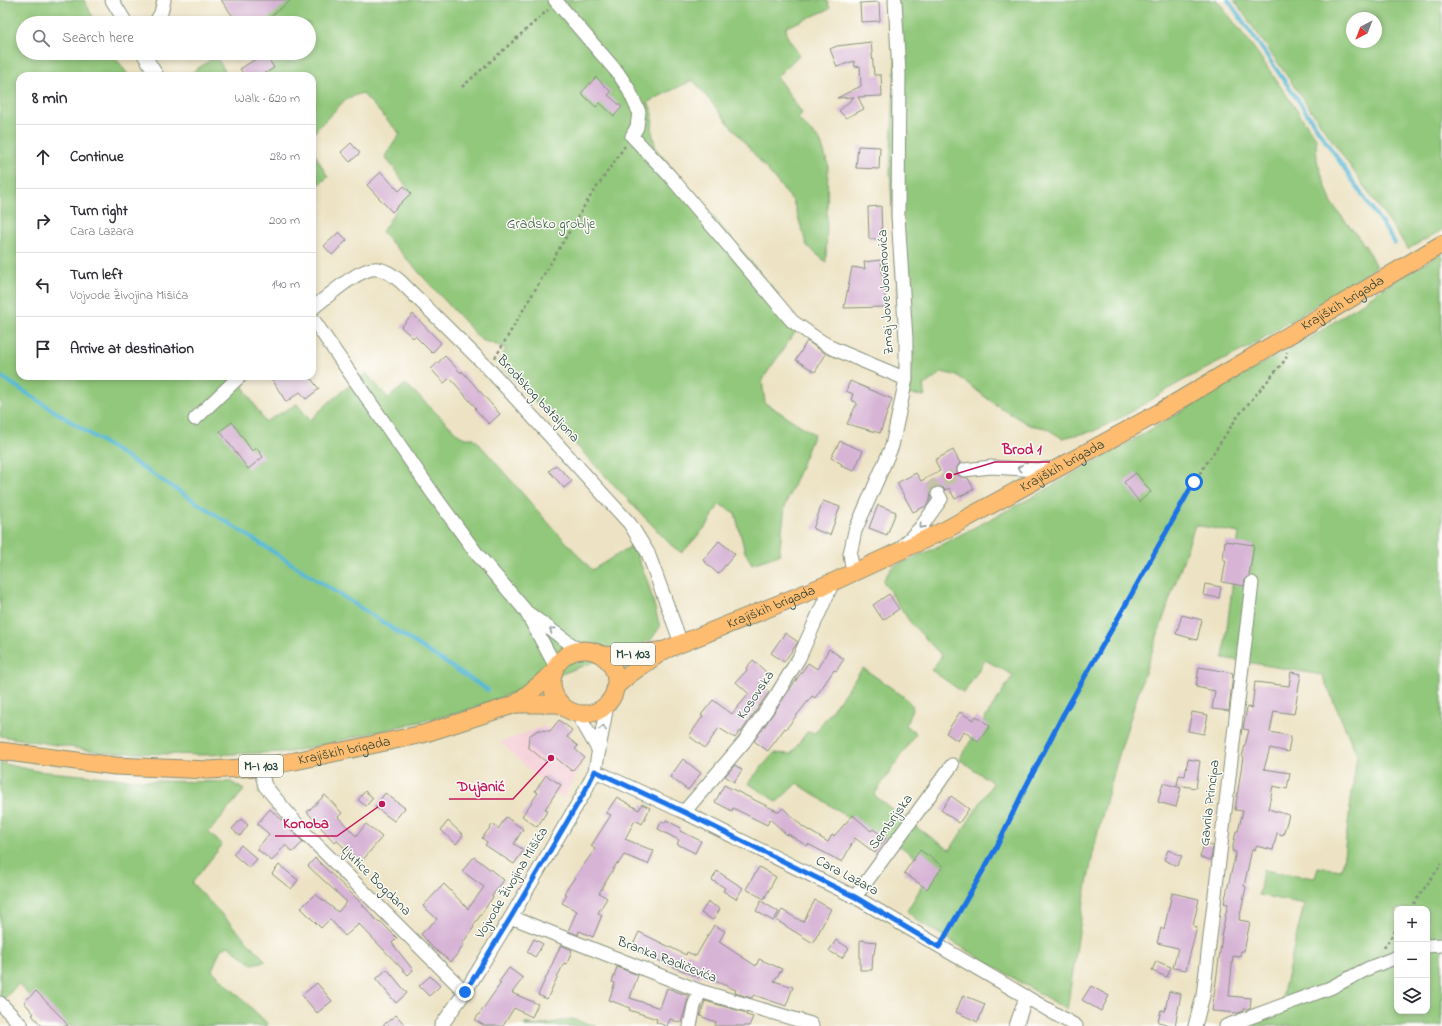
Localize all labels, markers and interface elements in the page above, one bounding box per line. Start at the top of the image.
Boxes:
north arrow [1346,12,1382,48]
search box [16,16,316,60]
icon: search [30,27,52,49]
text: Search here [62,27,134,49]
text: 8 min [32,86,67,111]
text: Walk · 620 m [235,89,300,108]
icon: ahead [32,146,54,168]
text: Continue [70,146,124,168]
text: 280 m [270,147,300,166]
text: Turn right [70,200,128,222]
icon: right [32,210,54,232]
text: 200 m [269,211,300,230]
park label: Gradsko groblje [507,214,596,236]
text: Cara Lazara [70,222,134,241]
street label: Zmaj Jove Jovanovića [872,229,900,355]
text: Turn left [70,264,123,286]
street label: Krajiških brigada [1297,270,1388,336]
icon: left [32,274,54,296]
text: 140 m [272,275,300,294]
text: Vojvode Živojina Mišića [70,286,188,305]
icon: arrive [32,338,54,360]
text: Arrive at destination [70,338,194,360]
street label: Brodskog bataljona [490,350,584,448]
street label: Krajiških brigada [1016,434,1108,497]
callout: Brod 1 [995,435,1050,462]
text: Brod 1 [1001,439,1042,461]
one-way arrow [1017,464,1023,473]
route start [1185,473,1203,491]
one-way arrow [919,521,926,528]
street label: Krajiških brigada [724,580,819,634]
one-way arrow [549,627,556,635]
road number: M-I 103 [611,643,655,665]
street label: Kosovska [732,666,780,724]
one-way arrow [598,725,606,731]
street label: Krajiških brigada [296,731,392,771]
road number: M-I 103 [239,755,283,777]
street label: Gavrila Principa [1194,759,1226,847]
callout: Dujanić [449,772,513,799]
text: Dujanić [456,776,505,798]
street label: Sembrijska [864,790,918,854]
callout: Konoba [275,809,337,836]
text: Konoba [283,813,329,835]
street label: Vojvode Živojina Mišića [470,823,554,944]
street label: Ljutice Bogdana [335,841,416,922]
street label: Cara Lazara [812,851,882,901]
map controls [1394,906,1430,1014]
button: + [1394,906,1430,942]
street label: Branka Radičevića [613,931,720,989]
button: − [1394,942,1430,978]
button: layers [1394,978,1430,1014]
route end [456,983,474,1001]

